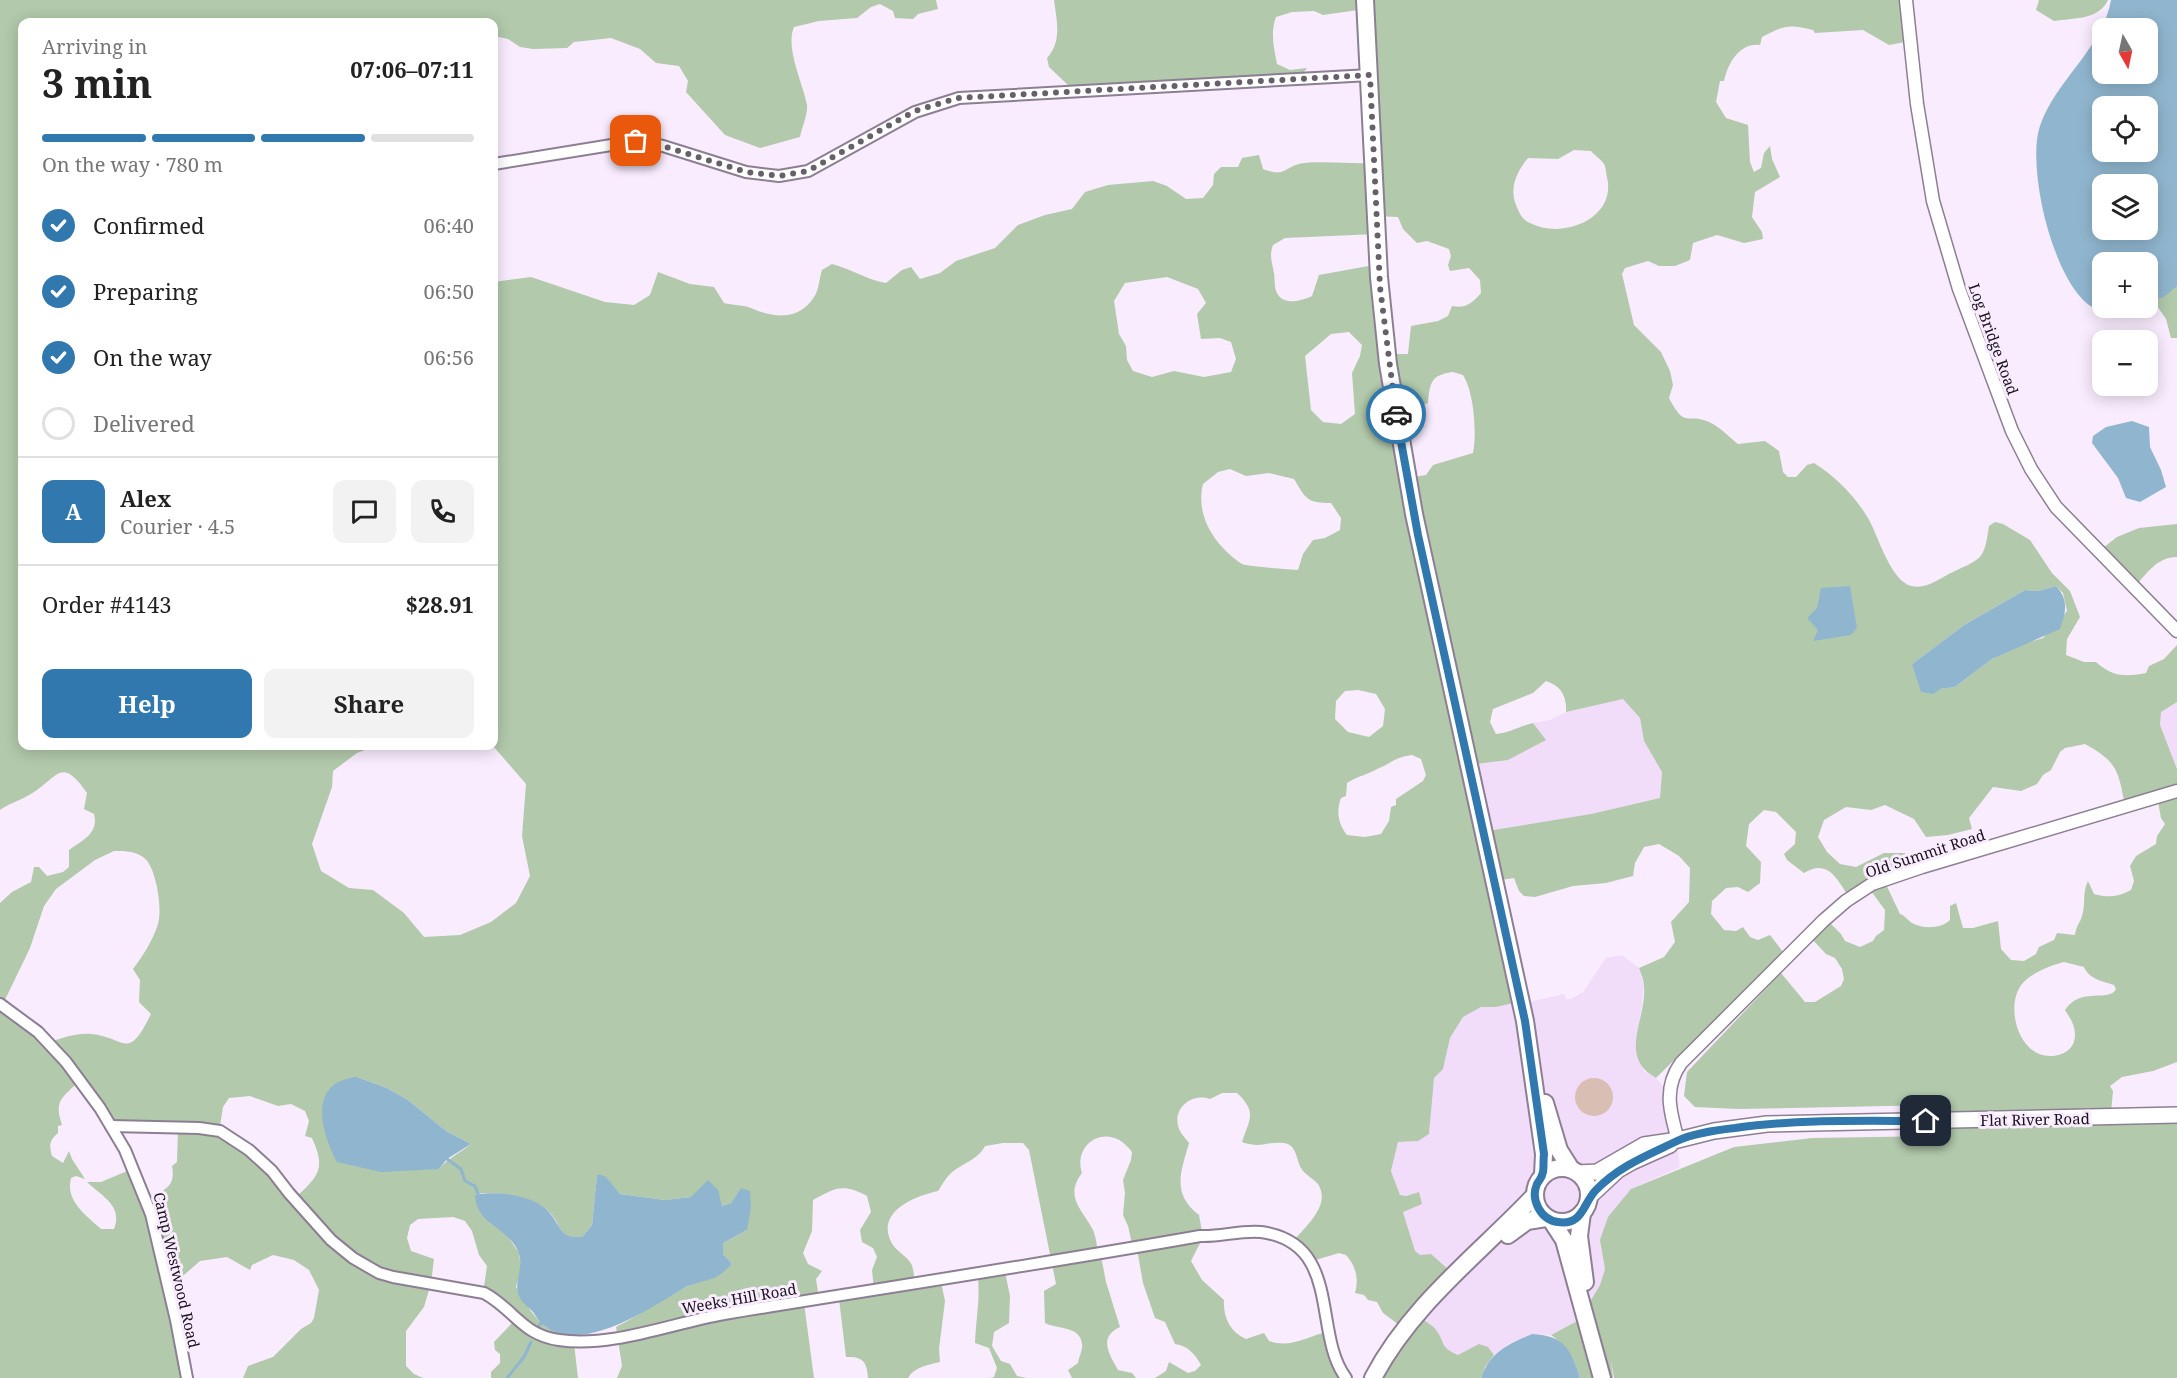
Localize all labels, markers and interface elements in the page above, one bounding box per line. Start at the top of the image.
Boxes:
north arrow [2092,18,2158,84]
map controls [2092,18,2158,396]
text: Arriving in [42,33,147,60]
text: 07:06–07:11 [350,54,474,84]
text: 3 min [42,56,152,109]
button: locate [2092,96,2158,162]
pin [610,115,661,166]
icon: bag [619,124,652,157]
text: On the way · 780 m [42,151,223,178]
button: layers [2092,174,2158,240]
icon: check [42,209,75,242]
text: Confirmed [93,210,204,240]
text: 06:40 [424,212,474,239]
button: + [2092,252,2158,318]
icon: check [42,275,75,308]
text: Preparing [93,276,198,306]
text: 06:50 [424,278,474,305]
street label: Log Bridge Road [1965,281,2023,397]
button: − [2092,330,2158,396]
icon: check [42,341,75,374]
text: On the way [93,342,212,372]
text: 06:56 [424,344,474,371]
courier [1366,384,1426,444]
icon: car [1380,398,1413,431]
text: Delivered [93,408,195,438]
button: chat [333,480,396,543]
button: phone [411,480,474,543]
text: Alex [120,483,171,513]
text: A [65,496,82,526]
text: Courier · 4.5 [120,513,235,540]
text: Order #4143 [42,589,172,619]
text: $28.91 [405,589,474,619]
button: Help [42,669,252,738]
button: Share [264,669,474,738]
street label: Old Summit Road [1862,824,1988,882]
pin [1900,1095,1951,1146]
icon: home [1909,1104,1942,1137]
street label: Flat River Road [1980,1108,2090,1130]
street label: Camp Westwood Road [149,1190,205,1350]
street label: Weeks Hill Road [680,1278,798,1318]

